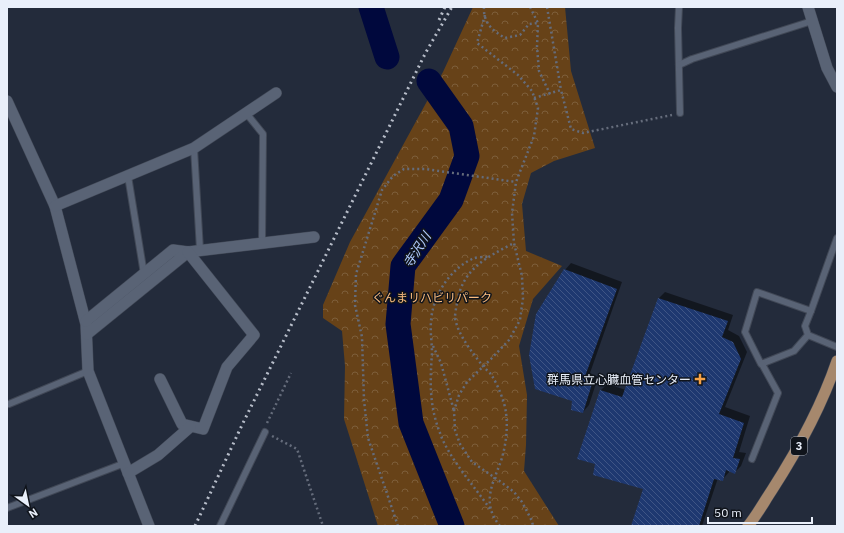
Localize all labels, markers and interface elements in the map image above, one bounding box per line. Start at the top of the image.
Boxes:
water label: 寺沢川 [399,227,436,271]
park label: ぐんまリハビリパーク [372,290,492,305]
place label: 群馬県立心臓血管センター [547,372,691,387]
marker: 群馬県立心臓血管センター [694,373,706,385]
road number: 3 [791,437,807,455]
north arrow [8,485,48,525]
scale bar [708,499,812,525]
text: N [26,505,41,521]
text: 50 m [714,505,742,520]

